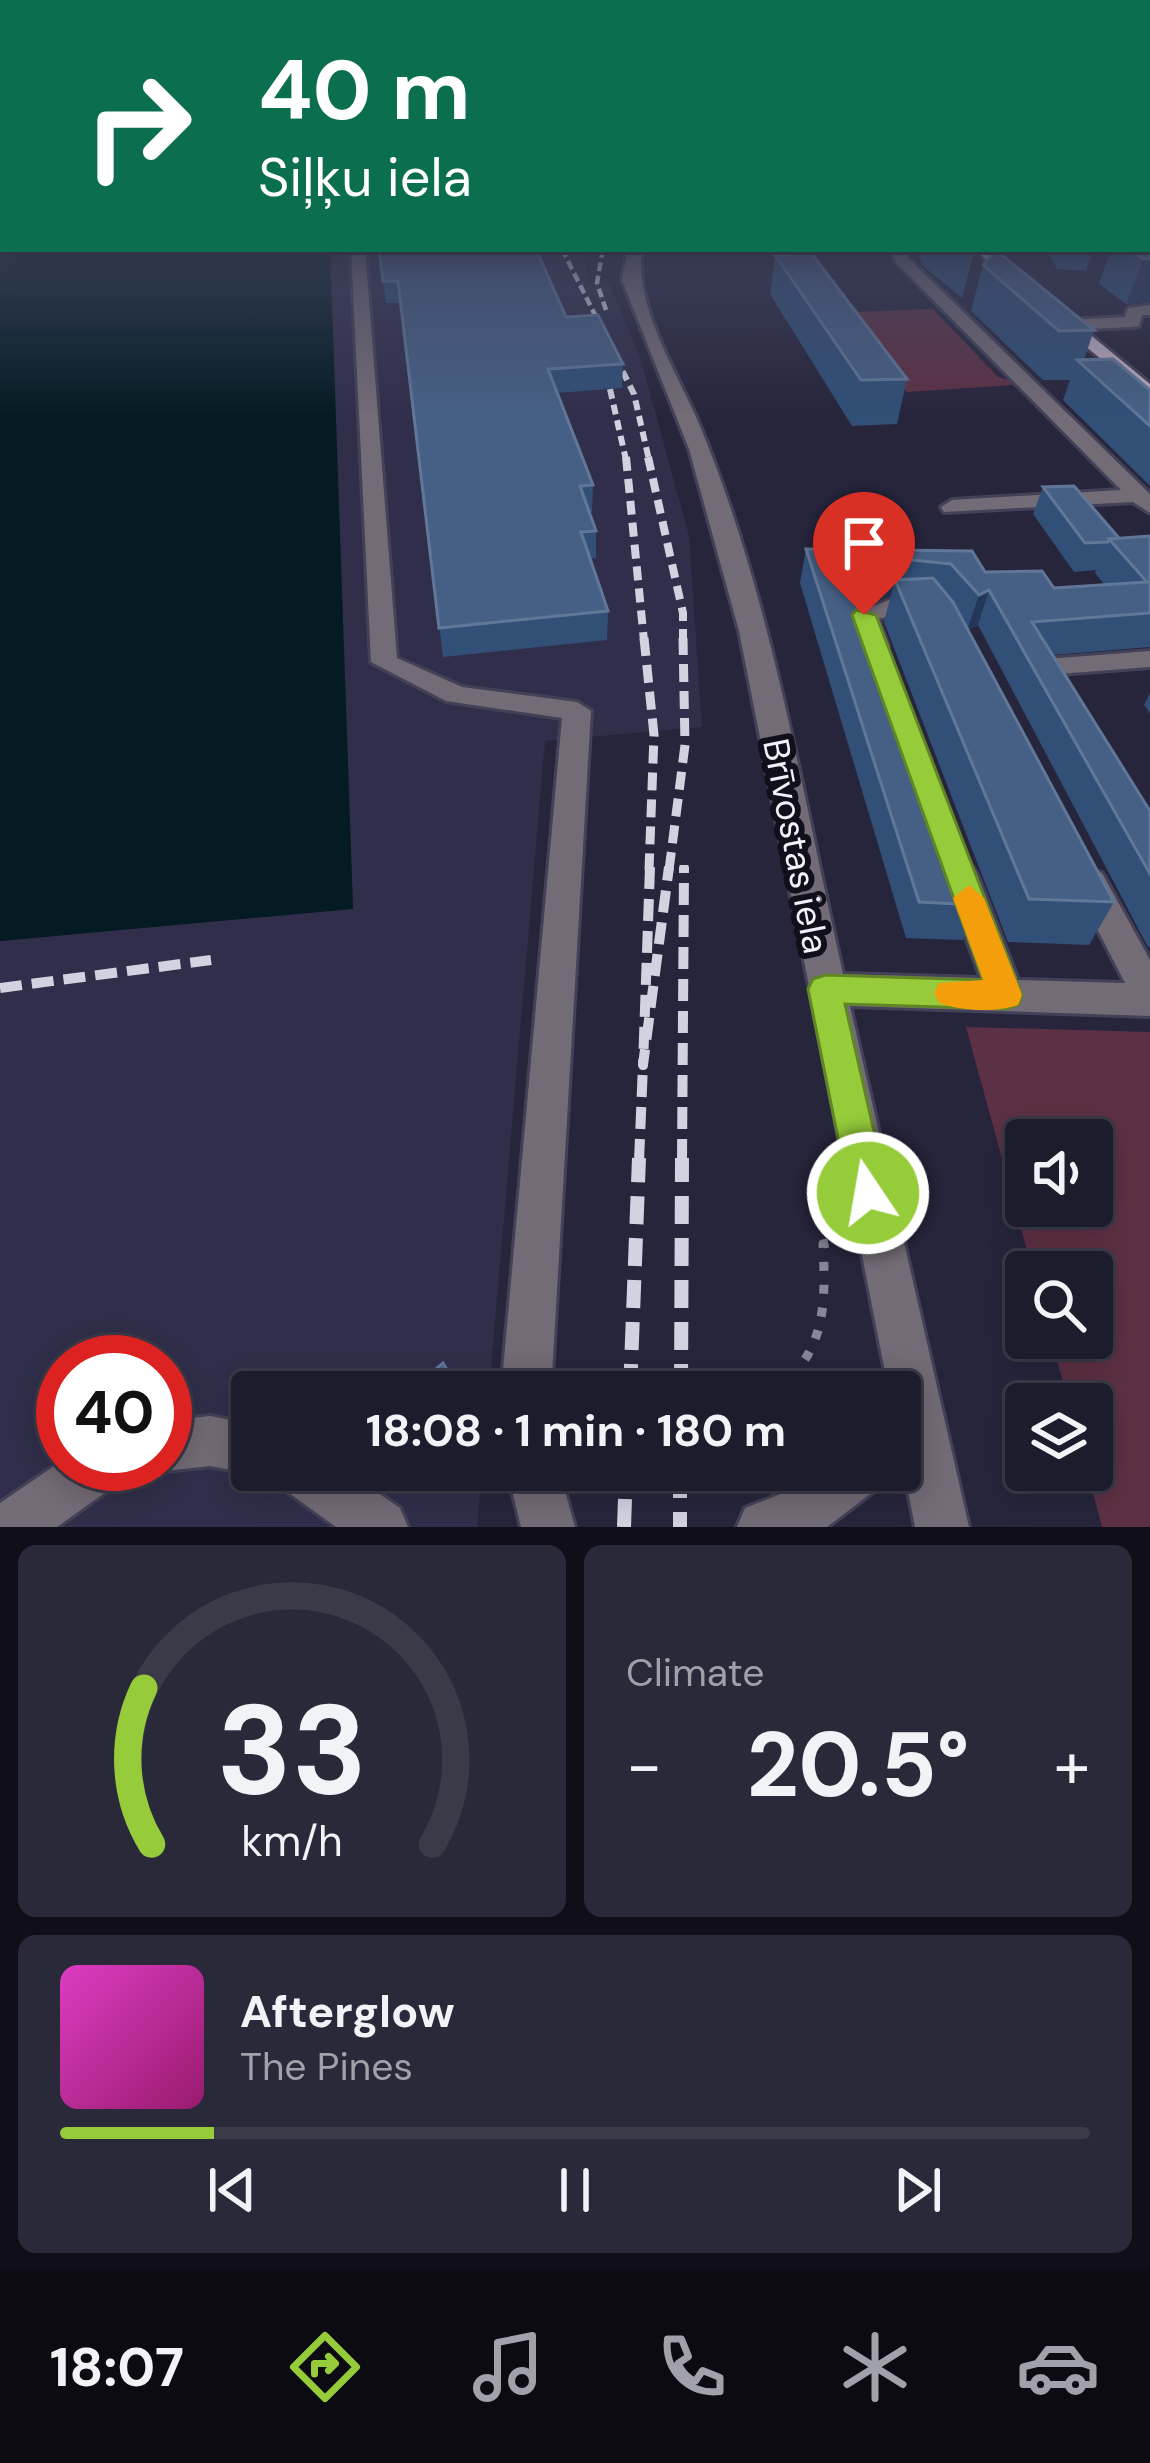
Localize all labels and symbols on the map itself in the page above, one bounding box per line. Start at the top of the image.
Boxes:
pin [813,492,915,615]
street label: Brīvostas iela [752,735,840,957]
position arrow [805,1130,931,1256]
speed limit sign: 40 [36,1335,192,1491]

